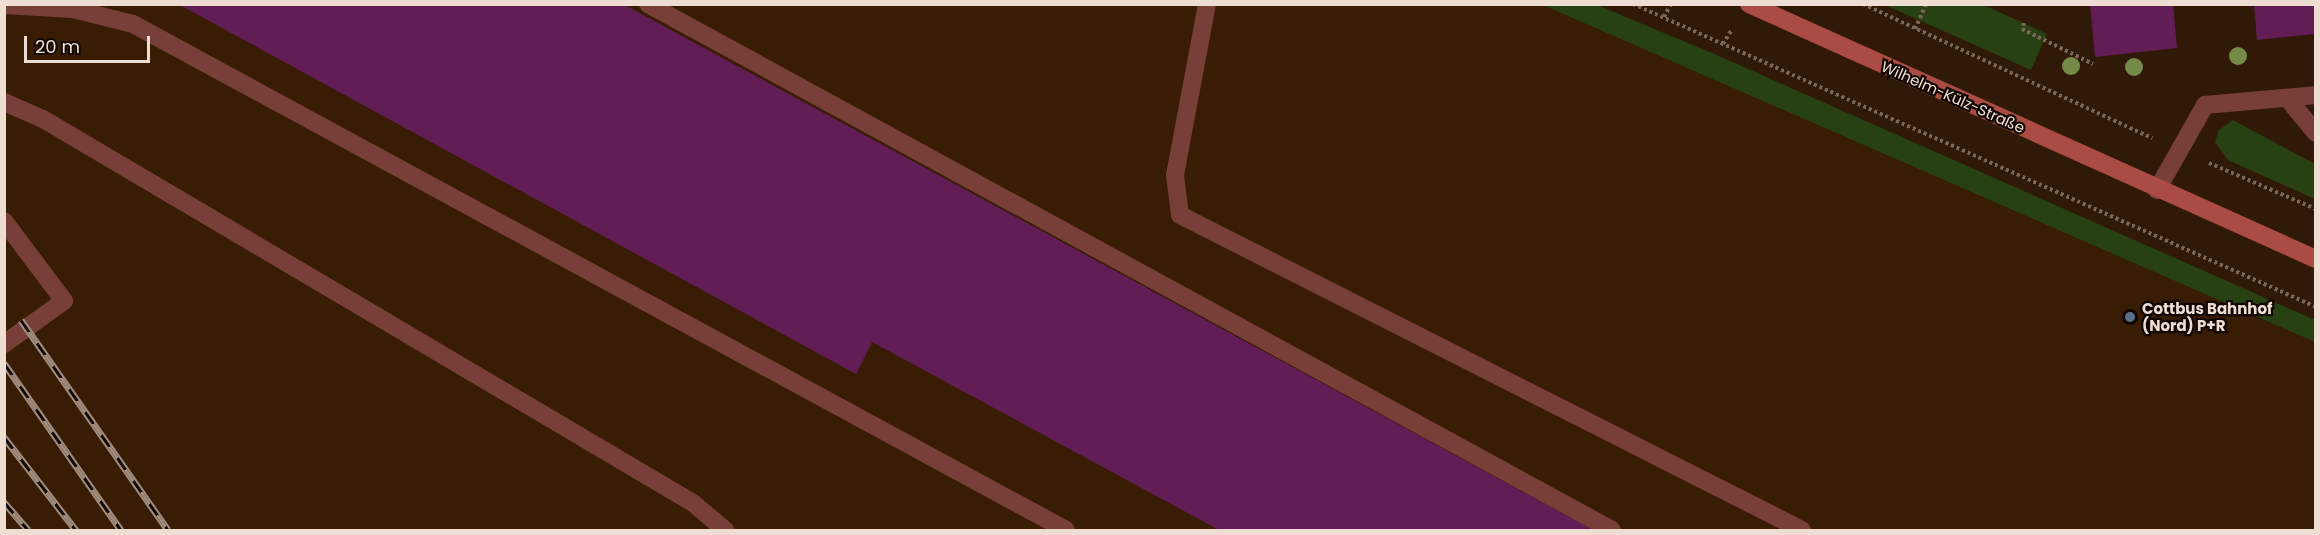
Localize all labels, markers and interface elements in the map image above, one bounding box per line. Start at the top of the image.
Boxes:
scale bar [27,24,153,62]
text: 20 m [35,34,80,59]
street label: Wilhelm-Külz-Straße [1878,57,2028,137]
place label: Cottbus Bahnhof (Nord) P+R [2142,299,2272,334]
marker: Cottbus Bahnhof (Nord) P+R [2123,310,2137,324]

